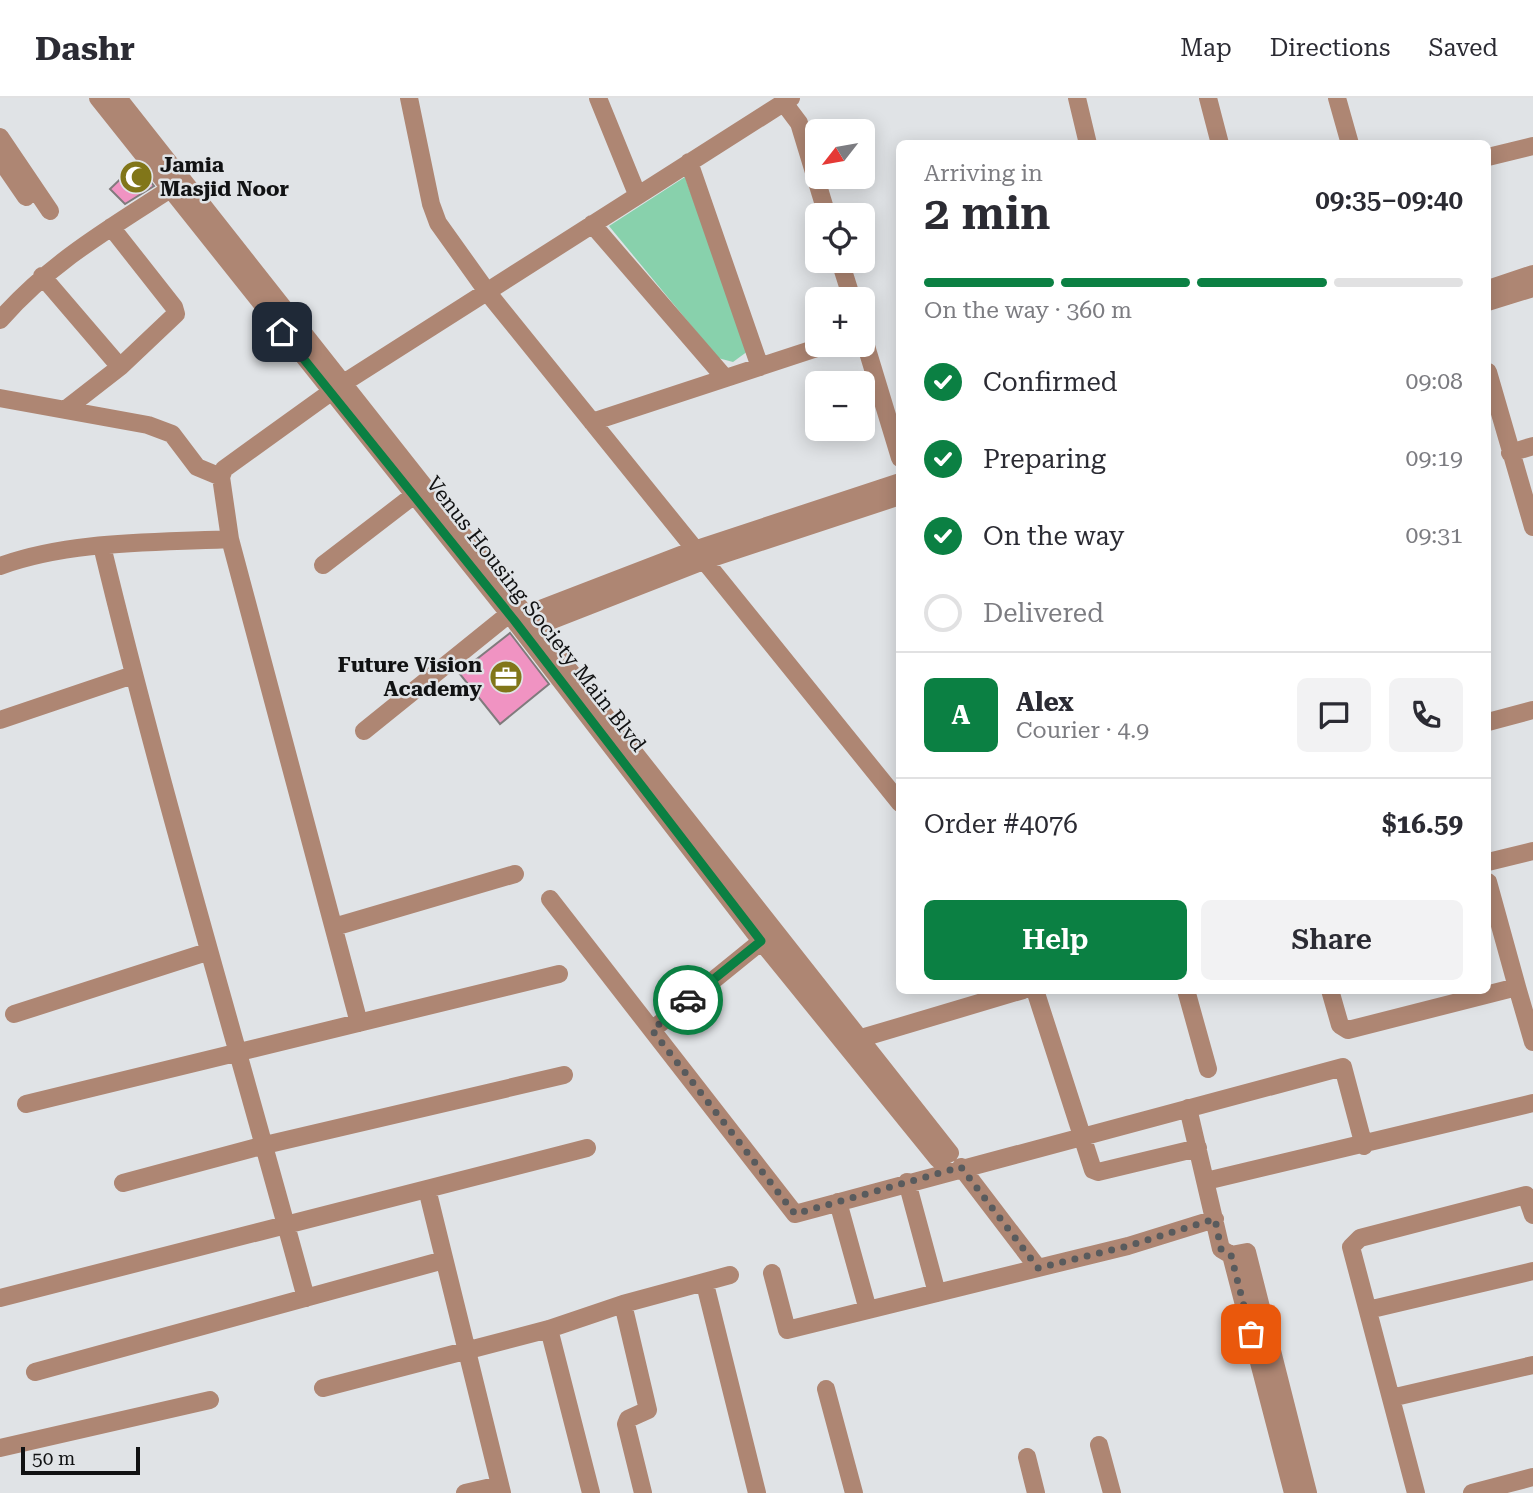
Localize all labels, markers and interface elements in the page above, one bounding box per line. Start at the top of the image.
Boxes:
text: Dashr [35,29,135,68]
text: Map [1180,34,1232,62]
text: Directions [1270,34,1390,62]
text: Saved [1428,34,1498,62]
north arrow [805,119,875,189]
map controls [805,119,875,441]
place label: Jamia Masjid Noor [160,153,290,201]
mosque icon: Jamia Masjid Noor [117,158,155,196]
text: Arriving in [924,160,1043,187]
text: 09:35–09:40 [1315,185,1463,215]
text: 2 min [924,186,1051,240]
button: locate [805,203,875,273]
button: + [805,287,875,357]
text: On the way · 360 m [924,297,1132,324]
pin [252,302,312,362]
icon: home [263,313,301,351]
icon: check [924,363,962,401]
text: Confirmed [983,367,1118,397]
text: 09:08 [1406,368,1463,395]
button: − [805,371,875,441]
icon: check [924,440,962,478]
text: Preparing [983,444,1106,474]
text: 09:19 [1406,445,1463,472]
street label: Venus Housing Society Main Blvd [421,472,651,757]
icon: check [924,517,962,555]
text: On the way [983,521,1124,551]
text: 09:31 [1406,522,1463,549]
text: Delivered [983,598,1104,628]
place label: Future Vision Academy [338,653,482,701]
office icon: Future Vision Academy [487,658,525,696]
button: chat [1297,678,1371,752]
button: phone [1389,678,1463,752]
text: Alex [1016,687,1074,717]
text: A [952,700,970,730]
text: Courier · 4.9 [1016,717,1149,744]
text: Order #4076 [924,809,1078,839]
text: $16.59 [1382,809,1463,839]
button: Help [924,900,1187,980]
button: Share [1201,900,1463,980]
courier [653,965,723,1035]
icon: car [669,981,707,1019]
pin [1221,1304,1281,1364]
icon: bag [1232,1315,1270,1353]
scale bar [21,1444,140,1476]
text: 50 m [32,1447,75,1470]

